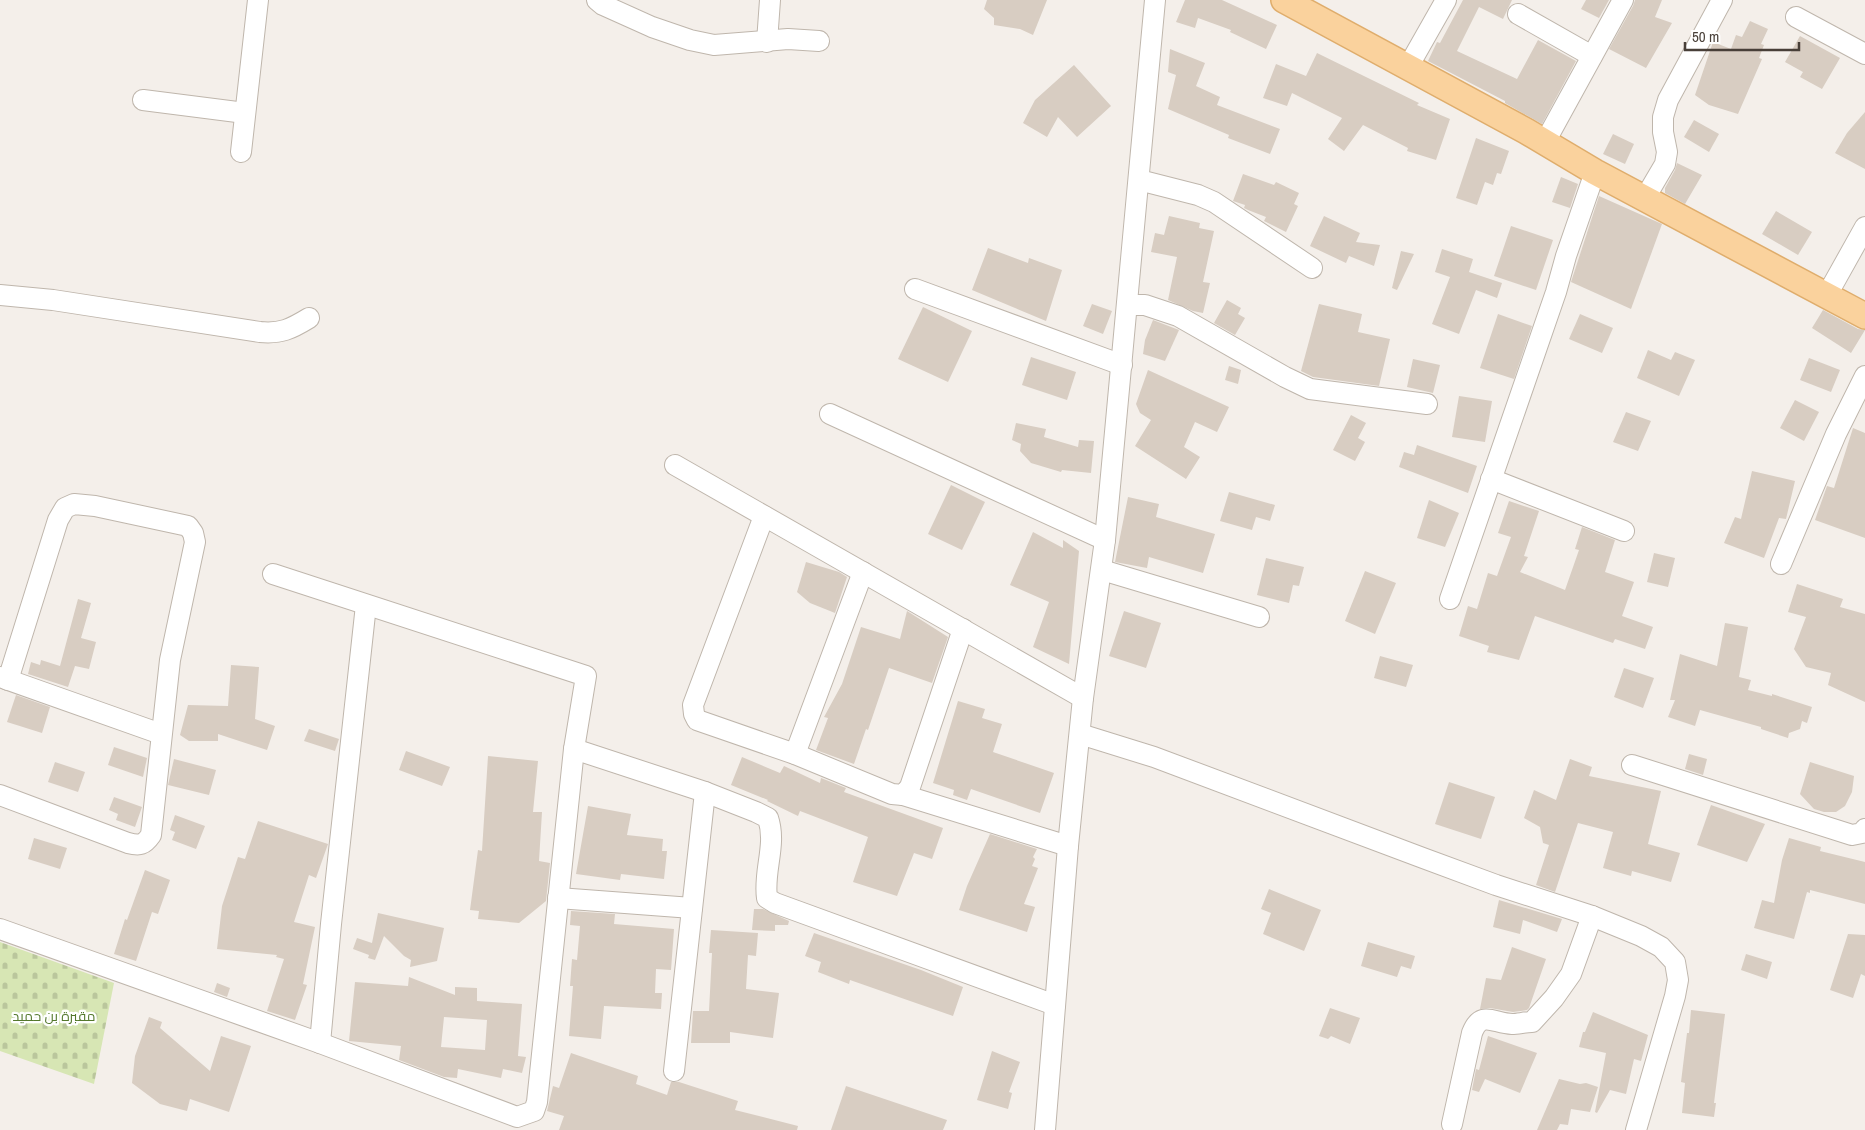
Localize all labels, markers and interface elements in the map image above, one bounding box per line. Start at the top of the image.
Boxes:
scale bar [1685,20,1799,52]
text: 50 m [1692,26,1719,47]
park label: مقبرة بن حميد [12,1007,96,1025]

